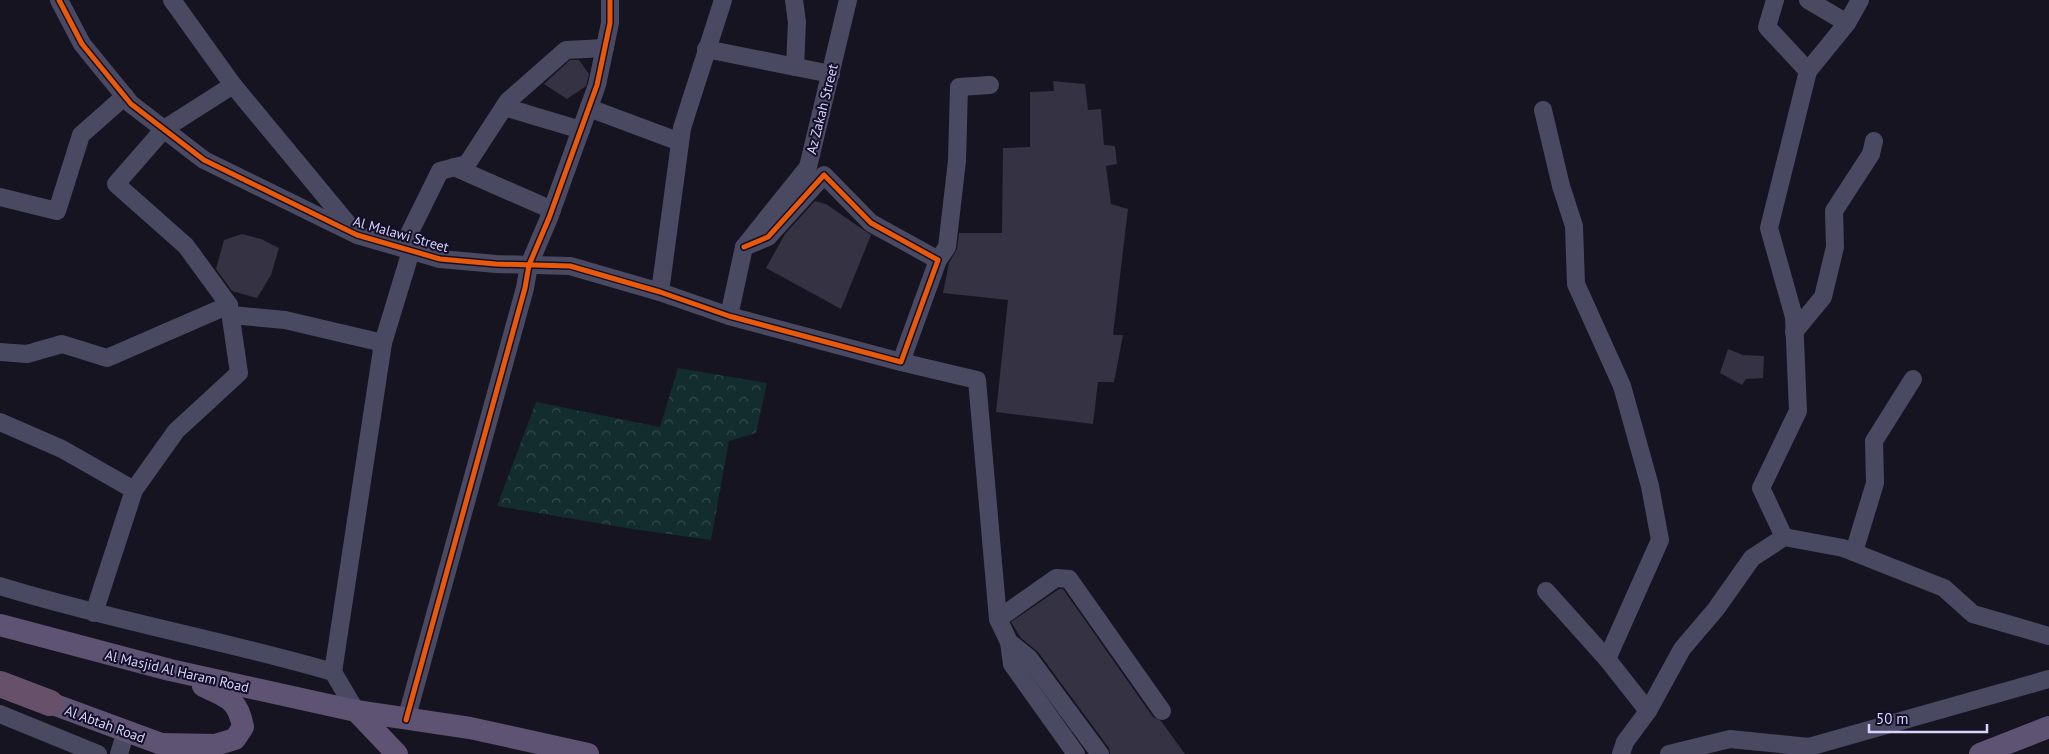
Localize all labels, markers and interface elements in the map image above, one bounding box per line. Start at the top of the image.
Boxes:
street label: Az Zakah Street [802,62,842,156]
street label: Al Malawi Street [351,212,451,256]
street label: Al Masjid Al Haram Road [103,646,251,696]
street label: Al Abtah Road [62,701,148,747]
scale bar [1869,702,1986,734]
text: 50 m [1876,709,1909,728]

